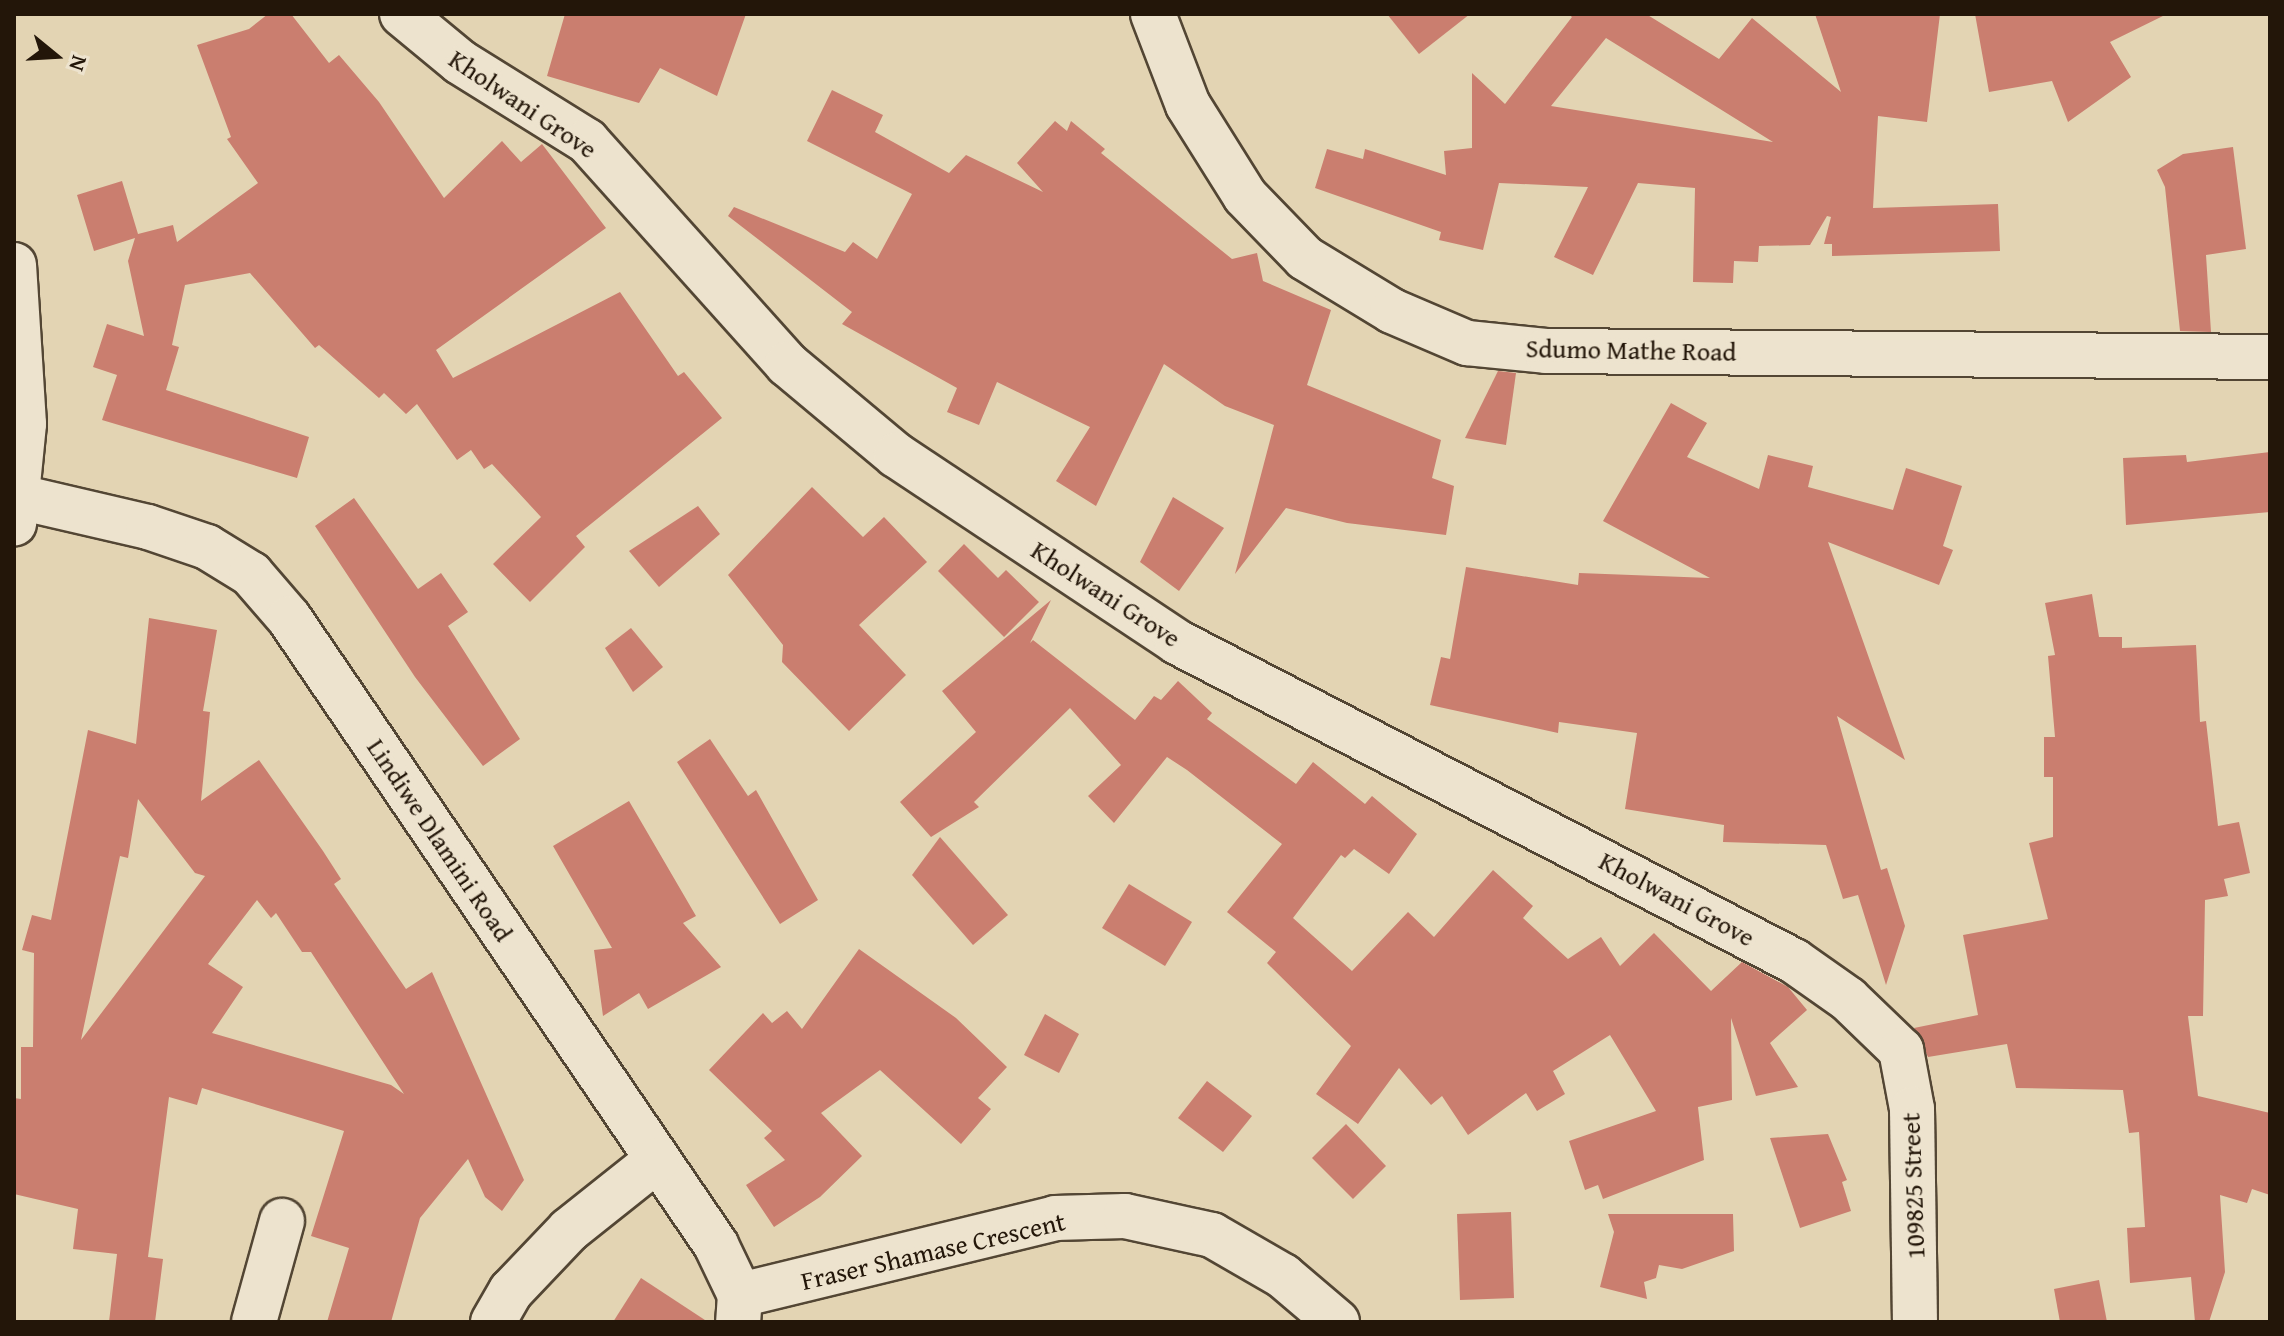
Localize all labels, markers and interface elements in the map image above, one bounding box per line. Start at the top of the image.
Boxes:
north arrow [16,16,96,96]
street label: Kholwani Grove [443,43,603,165]
text: N [61,51,96,75]
street label: Sdumo Mathe Road [1525,333,1737,367]
street label: Kholwani Grove [1026,534,1186,654]
street label: Lindiwe Dlamini Road [361,733,519,947]
street label: Kholwani Grove [1594,845,1760,953]
street label: 109825 Street [1895,1112,1931,1260]
street label: Fraser Shamase Crescent [798,1205,1068,1297]

